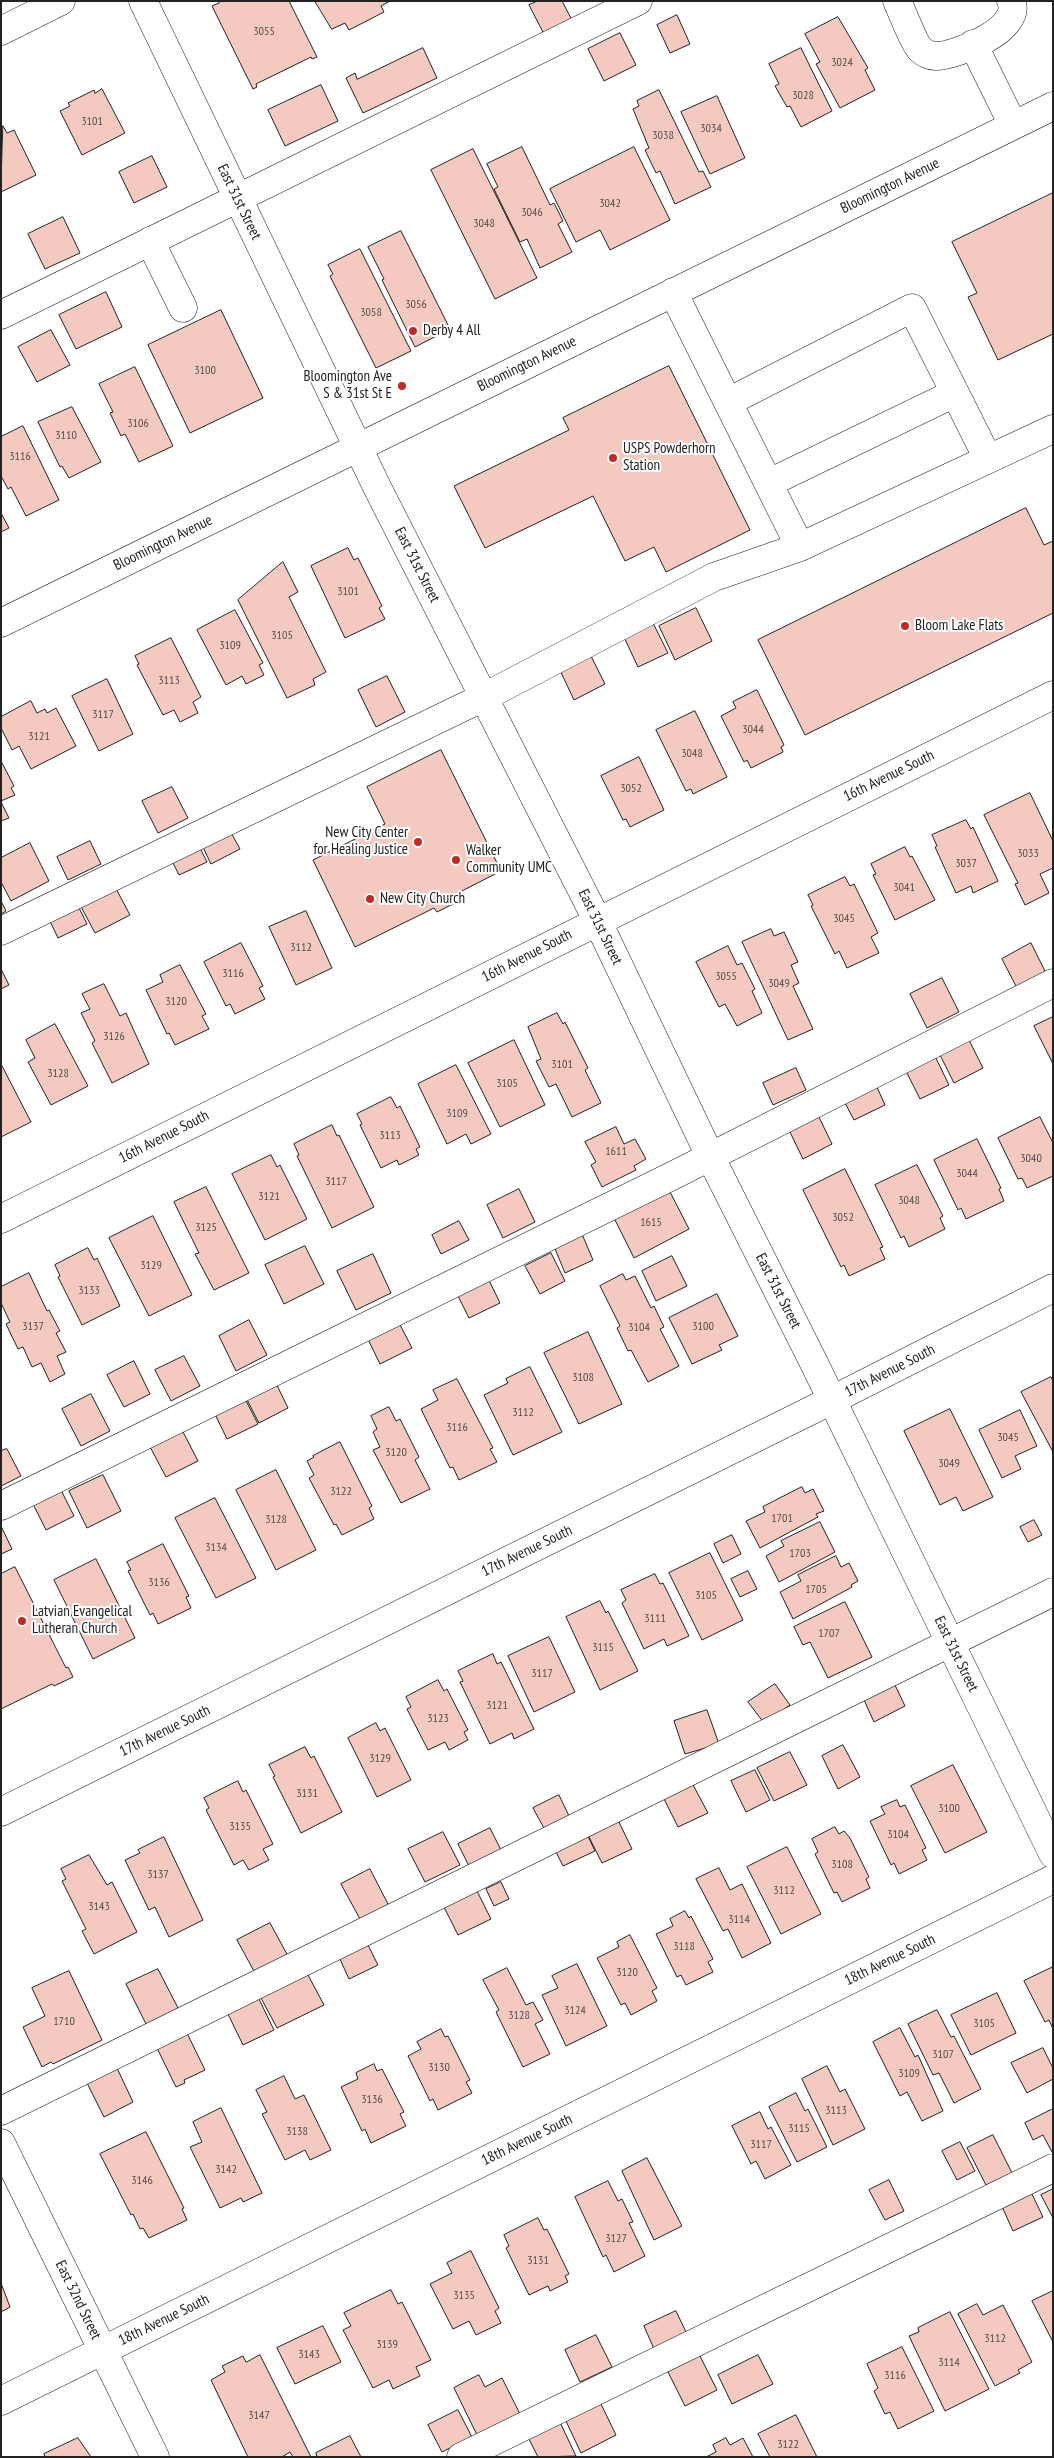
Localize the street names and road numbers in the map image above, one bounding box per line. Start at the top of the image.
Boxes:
street label: Bloomington Avenue [838,154,942,218]
street label: East 31st Street [213,161,265,243]
street label: Bloomington Avenue [475,332,579,396]
street label: Bloomington Avenue [111,511,215,575]
street label: East 31st Street [390,525,444,605]
street label: 16th Avenue South [841,746,937,806]
street label: East 31st Street [574,886,626,968]
street label: 16th Avenue South [479,926,575,986]
street label: 16th Avenue South [116,1107,212,1167]
street label: East 31st Street [751,1251,805,1331]
street label: 17th Avenue South [842,1341,938,1401]
street label: 17th Avenue South [479,1521,575,1581]
street label: East 31st Street [930,1613,982,1695]
street label: 17th Avenue South [117,1701,213,1761]
street label: 18th Avenue South [842,1930,938,1990]
street label: 18th Avenue South [479,2110,575,2170]
street label: East 32nd Street [51,2258,105,2342]
street label: 18th Avenue South [116,2290,212,2350]

